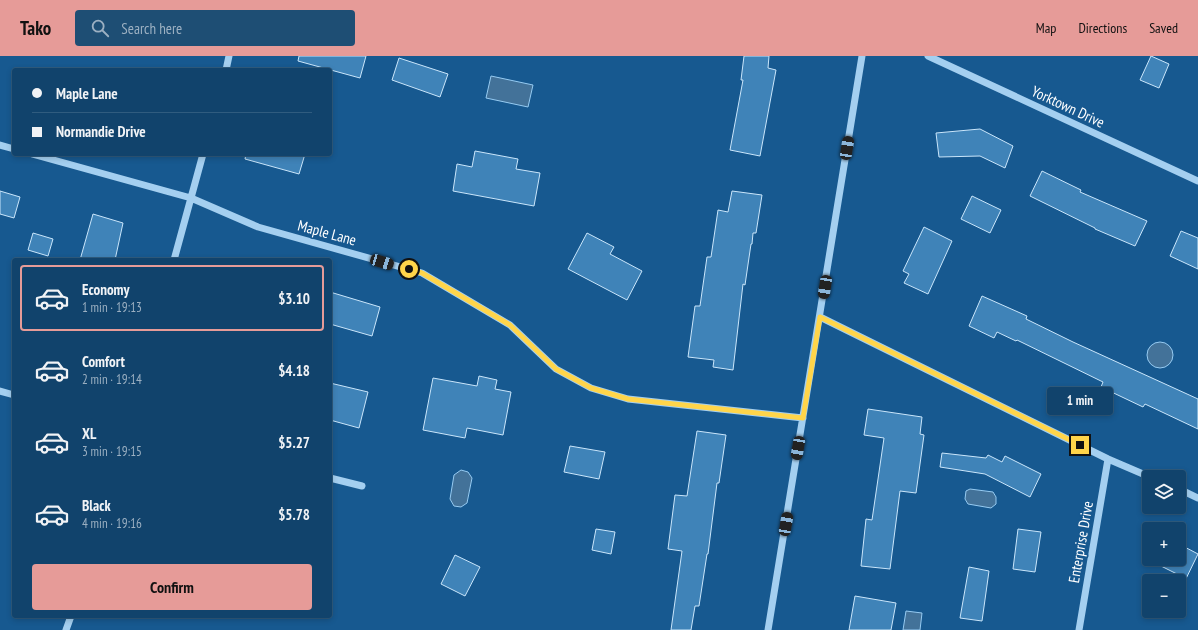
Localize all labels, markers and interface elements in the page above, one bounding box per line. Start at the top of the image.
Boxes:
search box [75,10,355,46]
text: Tako [20,16,51,40]
icon: search [89,17,111,39]
text: Search here [121,19,182,38]
text: Map [1036,19,1056,37]
text: Directions [1078,19,1127,37]
text: Saved [1149,19,1178,37]
street label: Yorktown Drive [1029,81,1108,132]
text: Maple Lane [56,84,118,103]
text: Normandie Drive [56,122,146,141]
car [839,135,855,161]
street label: Maple Lane [296,216,358,249]
car [369,253,395,271]
route start [400,260,418,278]
car [817,274,833,300]
icon: car [34,280,70,316]
text: Economy [82,280,130,299]
text: $3.10 [278,289,310,308]
text: 1 min · 19:13 [82,299,142,316]
icon: car [34,352,70,388]
text: Comfort [82,352,125,371]
text: $4.18 [278,361,310,380]
text: 2 min · 19:14 [82,371,142,388]
callout: 1 min [1047,387,1113,415]
text: 1 min [1067,392,1093,409]
icon: car [34,424,70,460]
text: XL [82,424,96,443]
text: $5.27 [278,433,310,452]
car [790,435,806,461]
route end [1071,436,1089,454]
text: 3 min · 19:15 [82,443,142,460]
map controls [1142,470,1186,618]
button: layers [1142,470,1186,514]
icon: car [34,496,70,532]
text: Black [82,496,111,515]
street label: Enterprise Drive [1064,499,1097,584]
text: $5.78 [278,505,310,524]
car [778,511,794,537]
text: 4 min · 19:16 [82,515,142,532]
button: + [1142,522,1186,566]
button: Confirm [32,564,312,610]
button: − [1142,574,1186,618]

